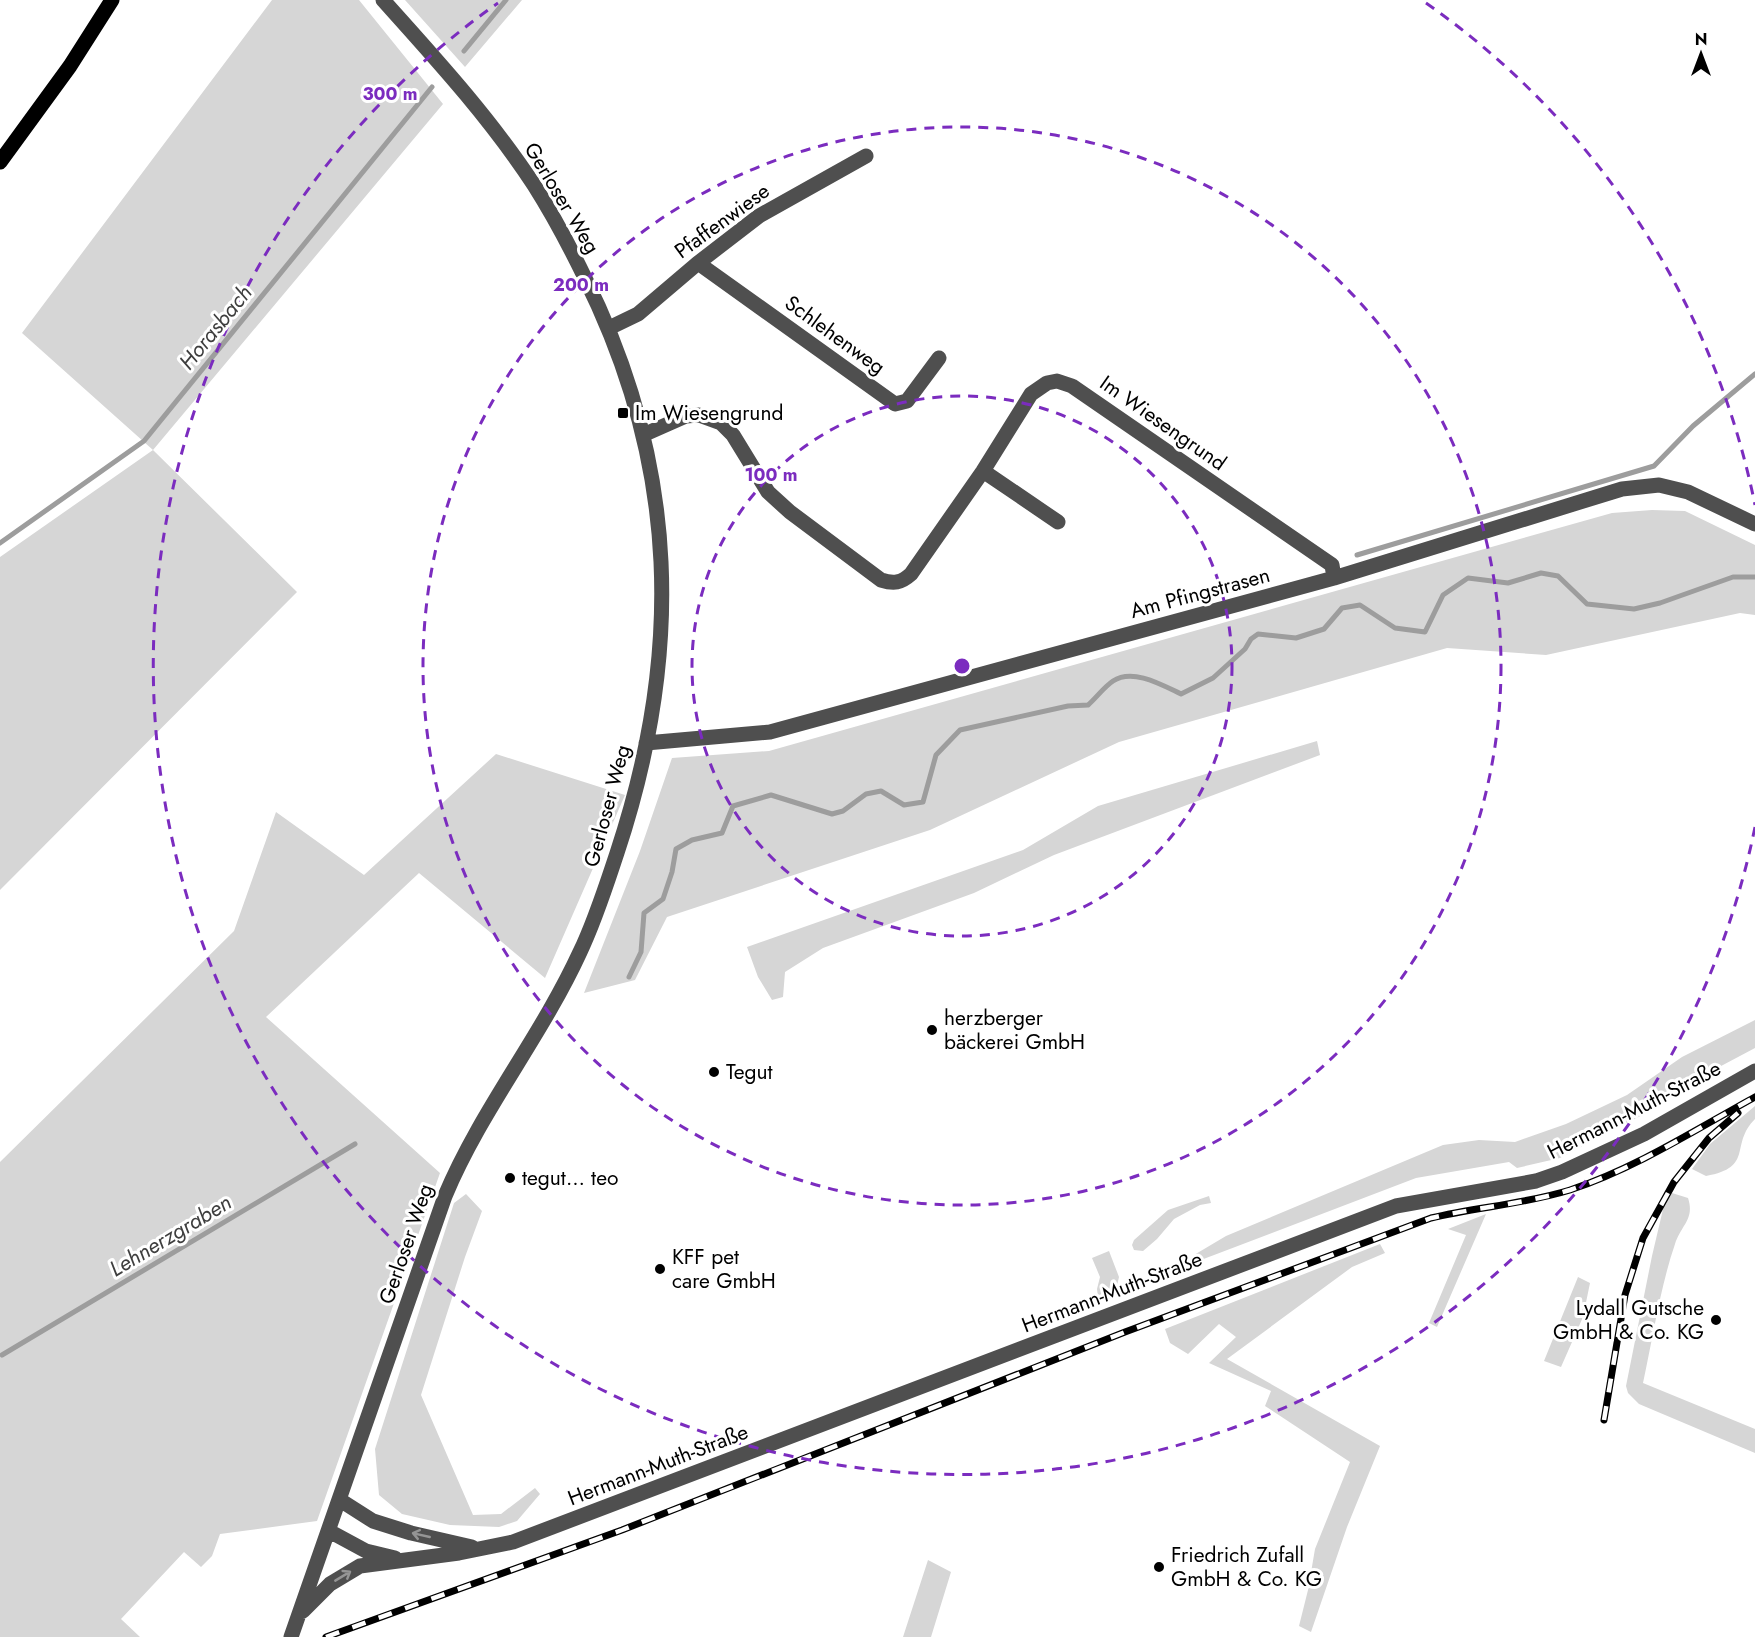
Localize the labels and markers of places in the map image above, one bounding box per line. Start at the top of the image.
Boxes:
place label: Im Wiesengrund [635,398,783,428]
marker: Im Wiesengrund [616,406,630,420]
centre of rings [952,656,972,676]
place label: herzberger bäckerei GmbH [944,1003,1085,1057]
marker: herzberger bäckerei GmbH [925,1023,939,1037]
place label: Tegut [726,1057,773,1087]
marker: Tegut [707,1065,721,1079]
place label: tegut… teo [522,1163,618,1193]
marker: tegut… teo [503,1171,517,1185]
place label: KFF pet care GmbH [672,1242,776,1296]
marker: KFF pet care GmbH [653,1262,667,1276]
place label: Lydall Gutsche GmbH & Co. KG [1553,1293,1704,1347]
marker: Lydall Gutsche GmbH & Co. KG [1709,1313,1723,1327]
place label: Friedrich Zufall GmbH & Co. KG [1171,1540,1322,1594]
marker: Friedrich Zufall GmbH & Co. KG [1152,1560,1166,1574]

